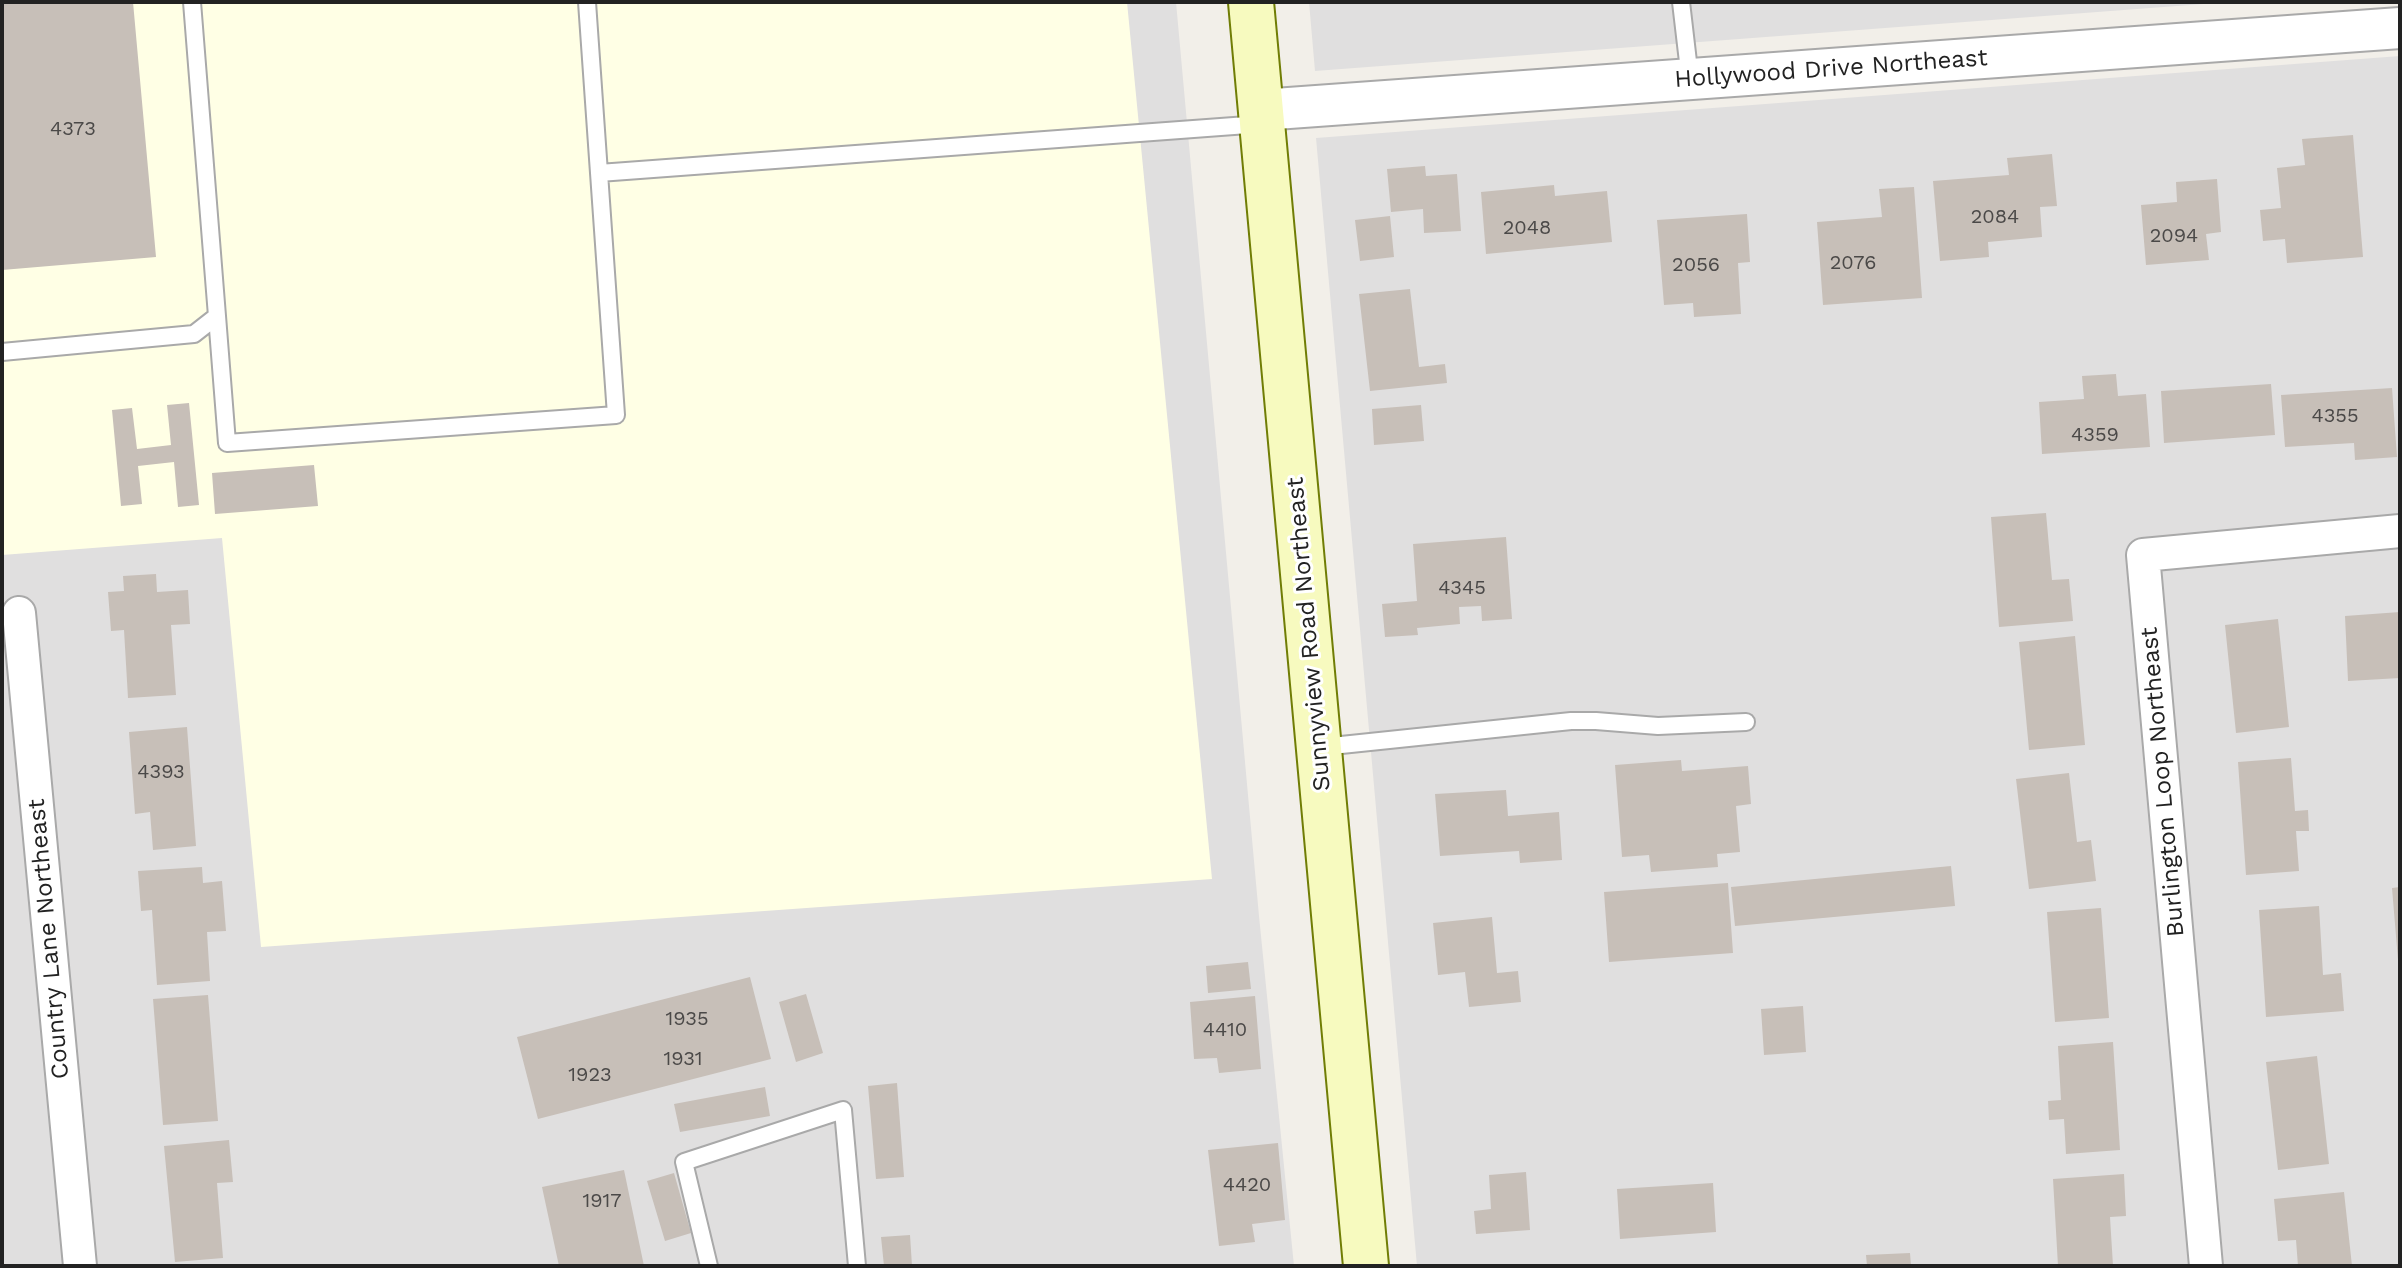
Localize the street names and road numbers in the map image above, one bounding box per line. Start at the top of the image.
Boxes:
street label: Hollywood Drive Northeast [1673,44,1989,94]
street label: Sunnyview Road Northeast [1281,476,1337,792]
street label: Burlington Loop Northeast [2135,626,2191,938]
street label: Country Lane Northeast [22,798,76,1080]

